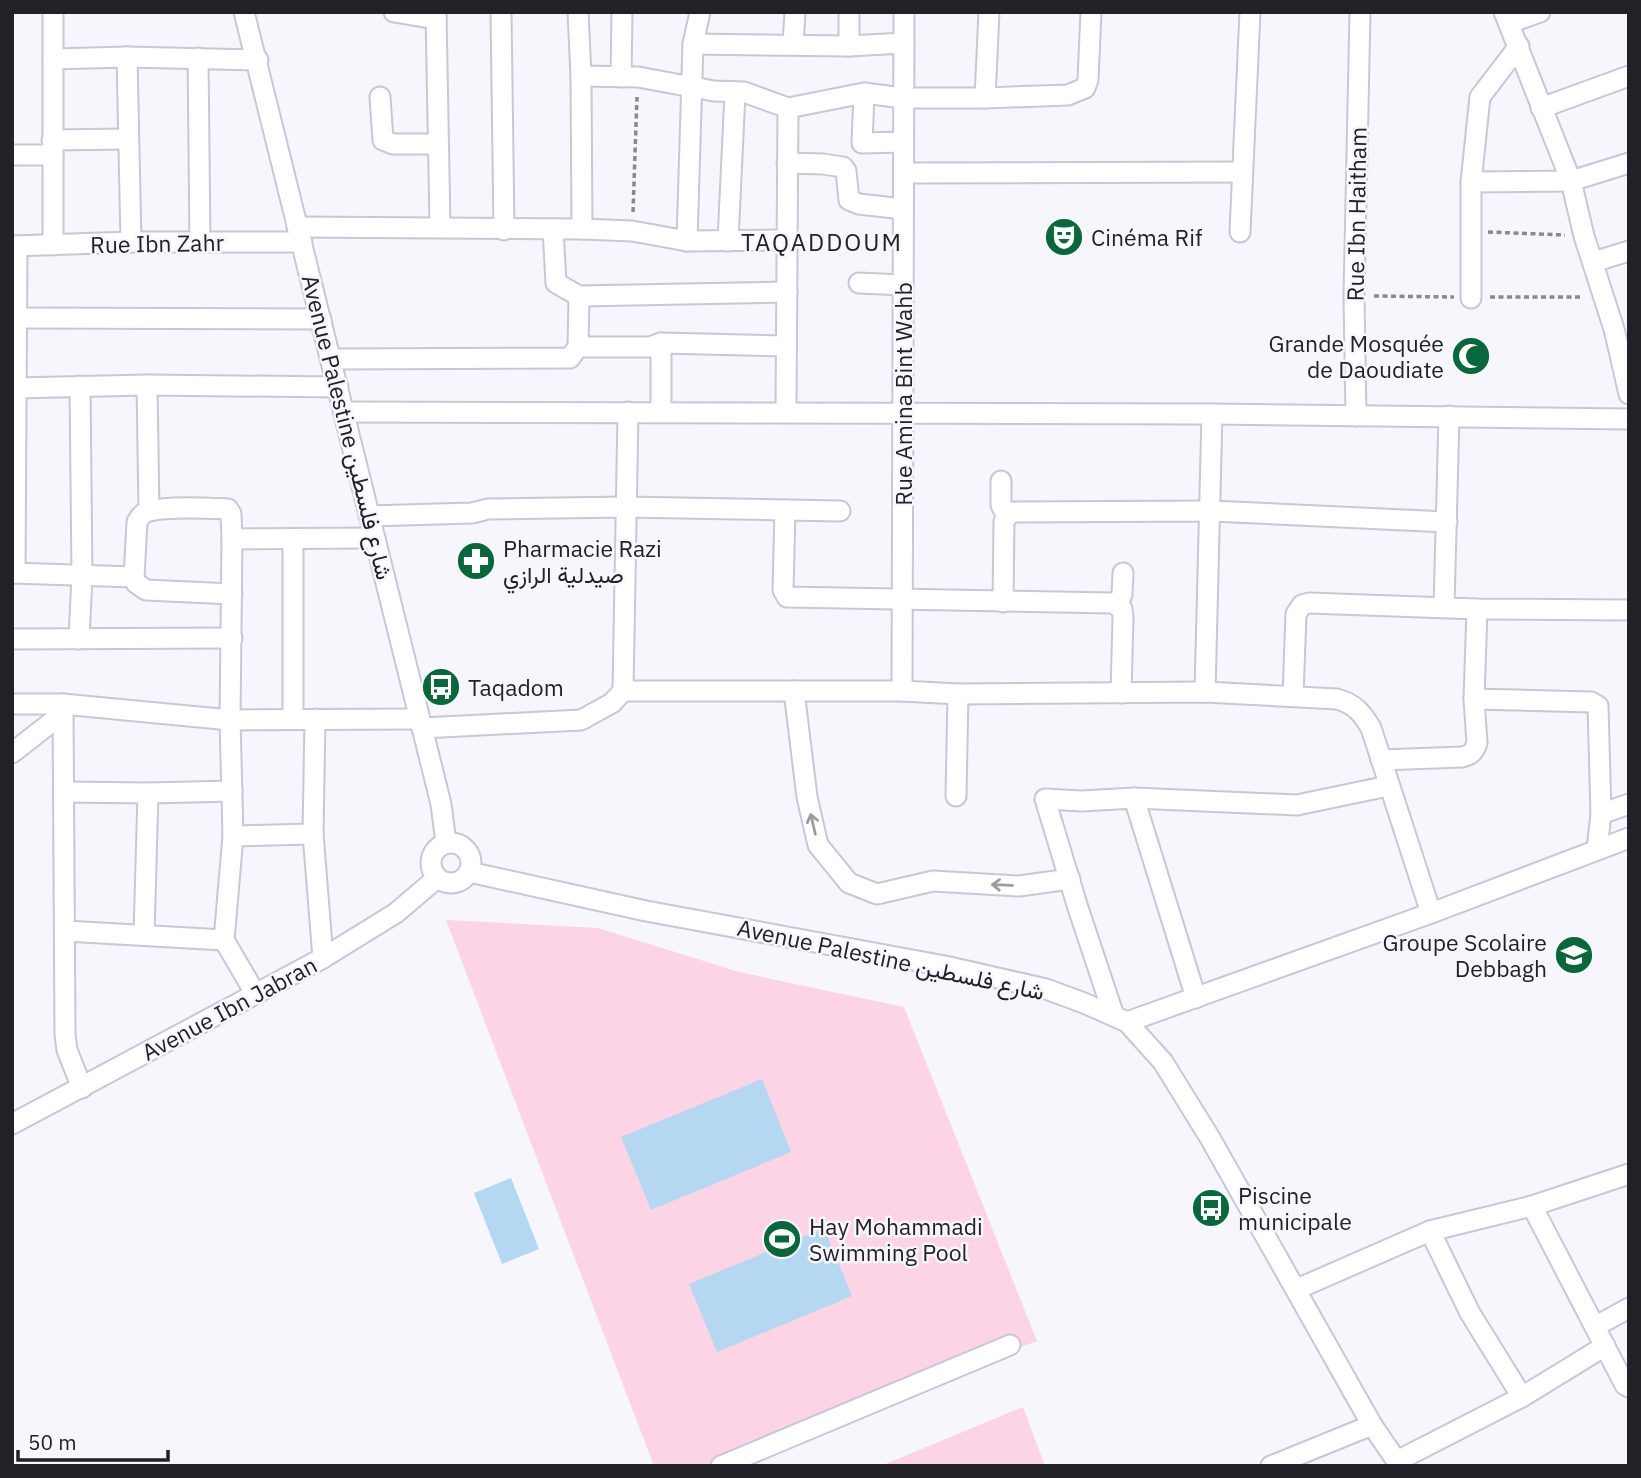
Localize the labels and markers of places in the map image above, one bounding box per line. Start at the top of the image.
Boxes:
theatre icon: Cinéma Rif [1043,216,1085,258]
place label: Cinéma Rif [1091,222,1202,252]
place label: Grande Mosquée de Daoudiate [1269,328,1444,384]
mosque icon: Grande Mosquée de Daoudiate [1450,335,1492,377]
place label: Pharmacie Razi صيدلية الرازي [503,533,662,594]
pharmacy icon: Pharmacie Razi صيدلية الرازي [455,540,497,582]
bus stop icon: Taqadom [420,666,462,708]
place label: Taqadom [468,672,564,702]
place label: Groupe Scolaire Debbagh [1382,927,1547,983]
school or university icon: Groupe Scolaire Debbagh [1553,934,1595,976]
place label: Piscine municipale [1238,1180,1352,1236]
bus stop icon: Piscine municipale [1190,1187,1232,1229]
place label: Hay Mohammadi Swimming Pool [809,1211,983,1267]
sports icon: Hay Mohammadi Swimming Pool [761,1218,803,1260]

